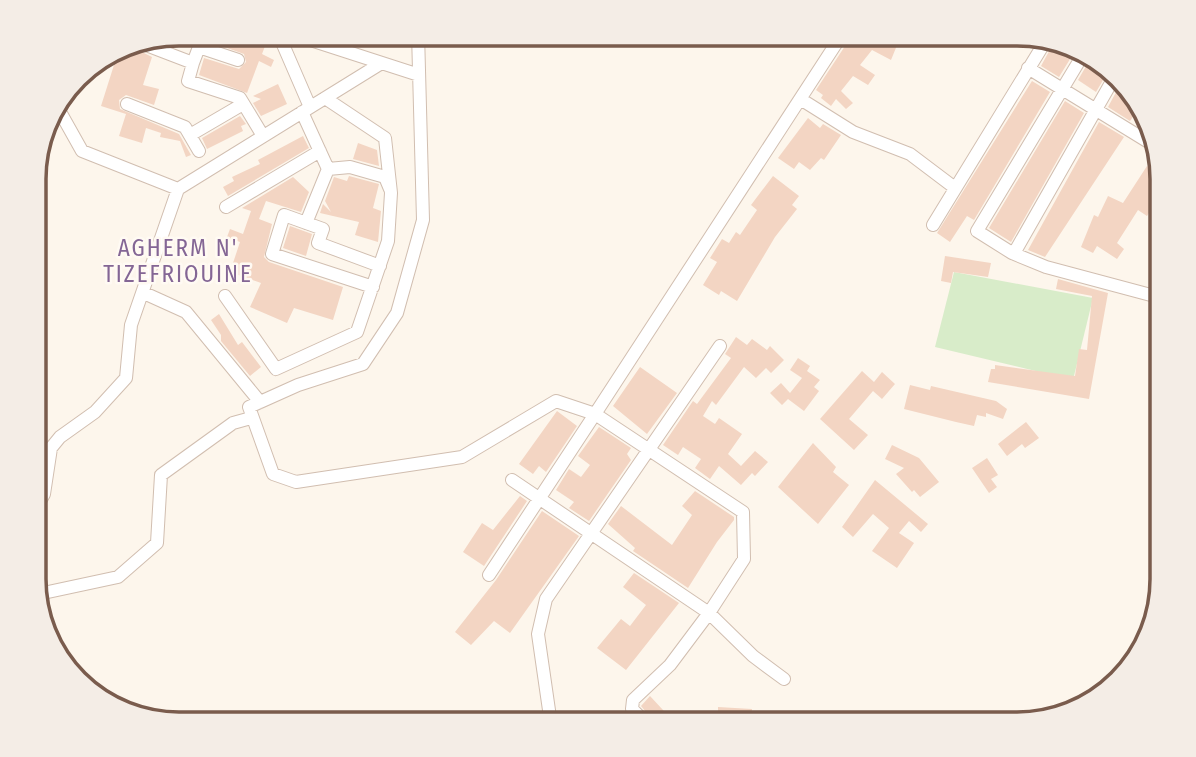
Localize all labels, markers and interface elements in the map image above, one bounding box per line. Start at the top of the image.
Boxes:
district label: AGHERM N' TIZEFRIOUINE [103,234,253,288]

